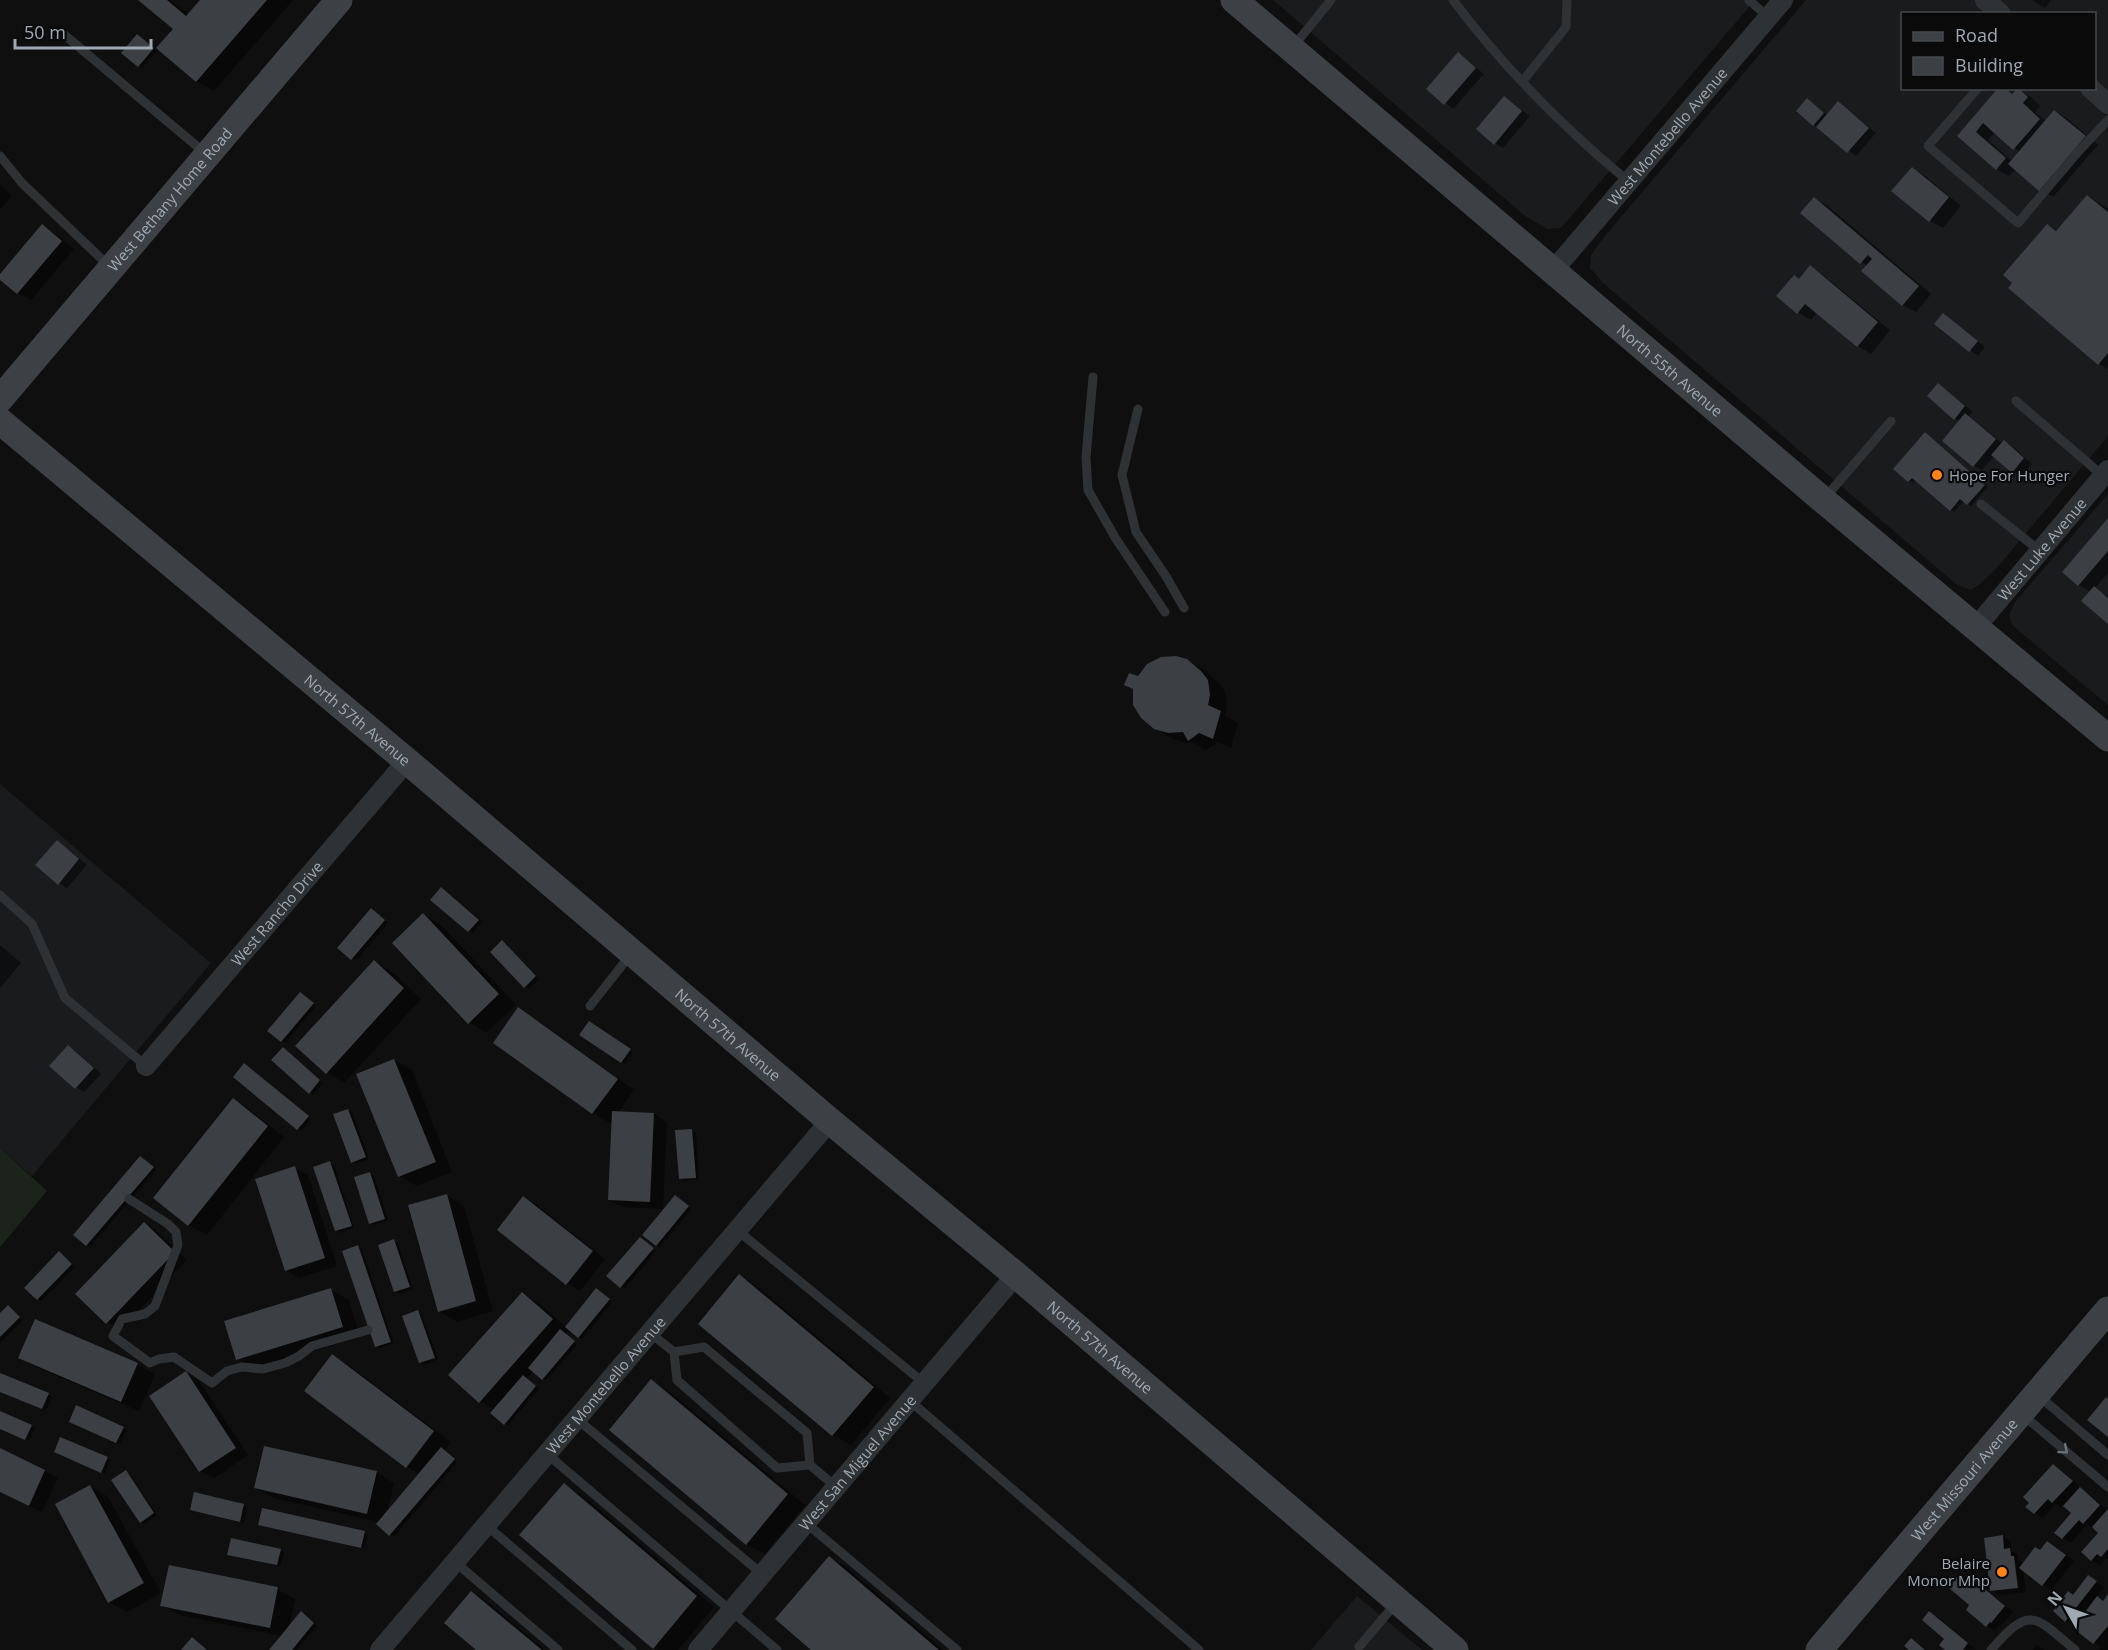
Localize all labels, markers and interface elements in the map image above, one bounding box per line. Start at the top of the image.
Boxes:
scale bar [15,12,152,50]
legend [1901,12,2096,90]
text: 50 m [24,20,66,44]
text: Road [1955,23,1998,47]
text: Building [1955,53,2023,77]
street label: West Montebello Avenue [1603,63,1731,209]
street label: West Bethany Home Road [103,123,236,275]
street label: North 55th Avenue [1613,320,1727,421]
place label: Hope For Hunger [1949,465,2070,485]
marker: Hope For Hunger [1930,468,1944,482]
street label: West Luke Avenue [1993,493,2091,604]
street label: North 57th Avenue [300,669,415,770]
street label: West Rancho Drive [226,857,327,970]
street label: North 57th Avenue [671,984,785,1085]
street label: North 57th Avenue [1043,1296,1157,1398]
street label: West Montebello Avenue [541,1312,670,1458]
street label: West San Miguel Avenue [794,1391,920,1534]
street label: West Missouri Avenue [1906,1414,2022,1545]
one-way arrow [2057,1443,2068,1454]
place label: Belaire Monor Mhp [1907,1553,1990,1590]
marker: Belaire Monor Mhp [1995,1565,2009,1579]
north arrow [2036,1578,2096,1638]
text: N [2042,1586,2067,1610]

